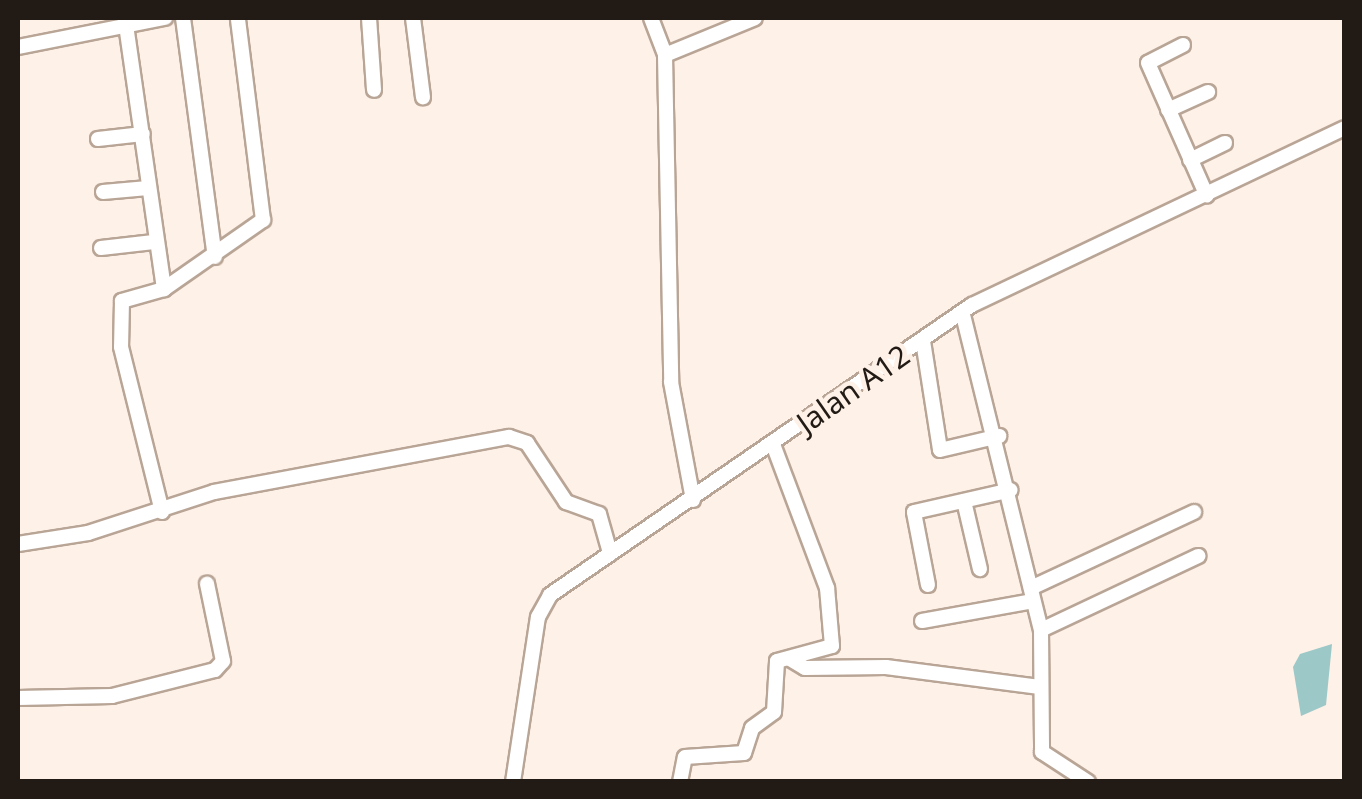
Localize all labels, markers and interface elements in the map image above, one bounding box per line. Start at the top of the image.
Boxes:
street label: Jalan A12 [790,337,916,441]

